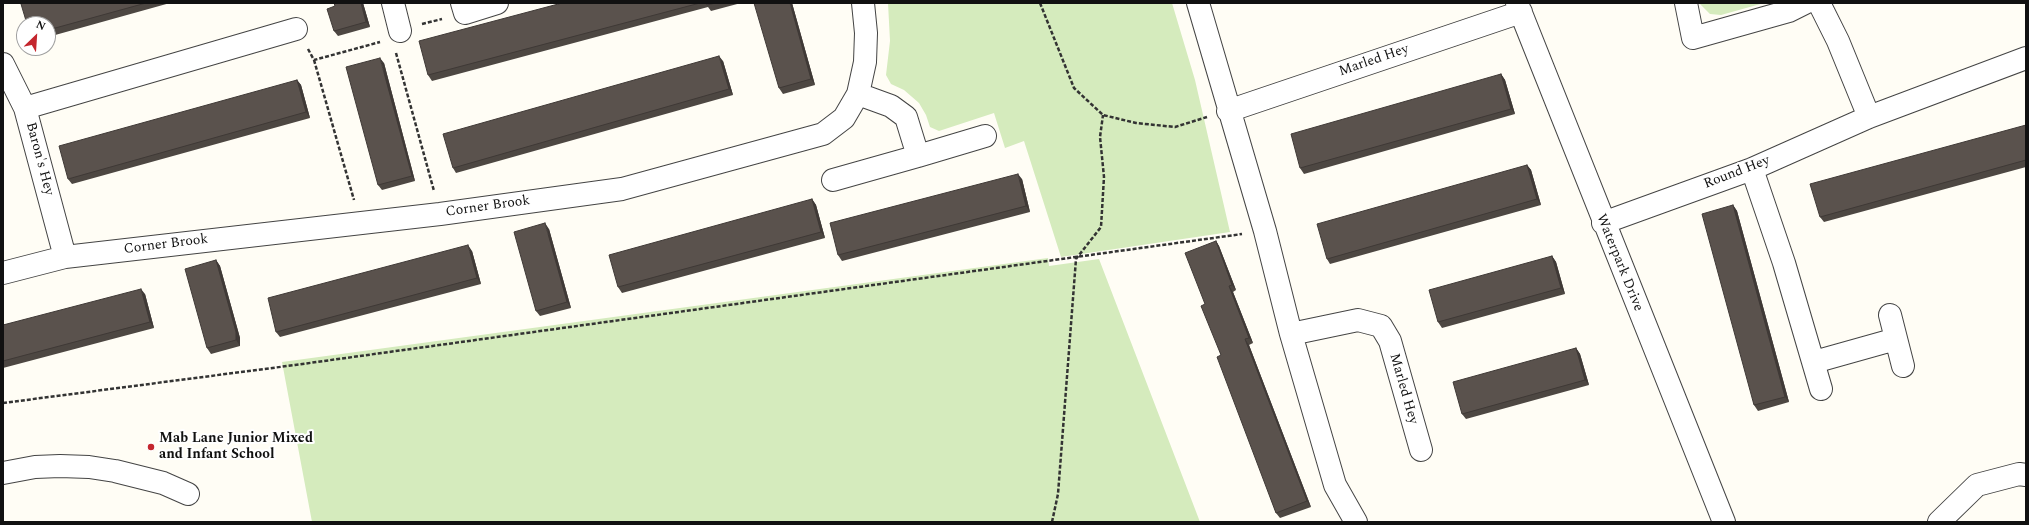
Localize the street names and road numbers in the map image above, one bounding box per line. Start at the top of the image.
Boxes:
street label: Marled Hey [1337,41,1411,81]
street label: Baron's Hey [21,121,57,197]
street label: Round Hey [1702,153,1772,193]
street label: Corner Brook [445,193,531,221]
street label: Waterpark Drive [1592,212,1646,314]
street label: Corner Brook [123,231,209,259]
street label: Marled Hey [1385,352,1421,426]

